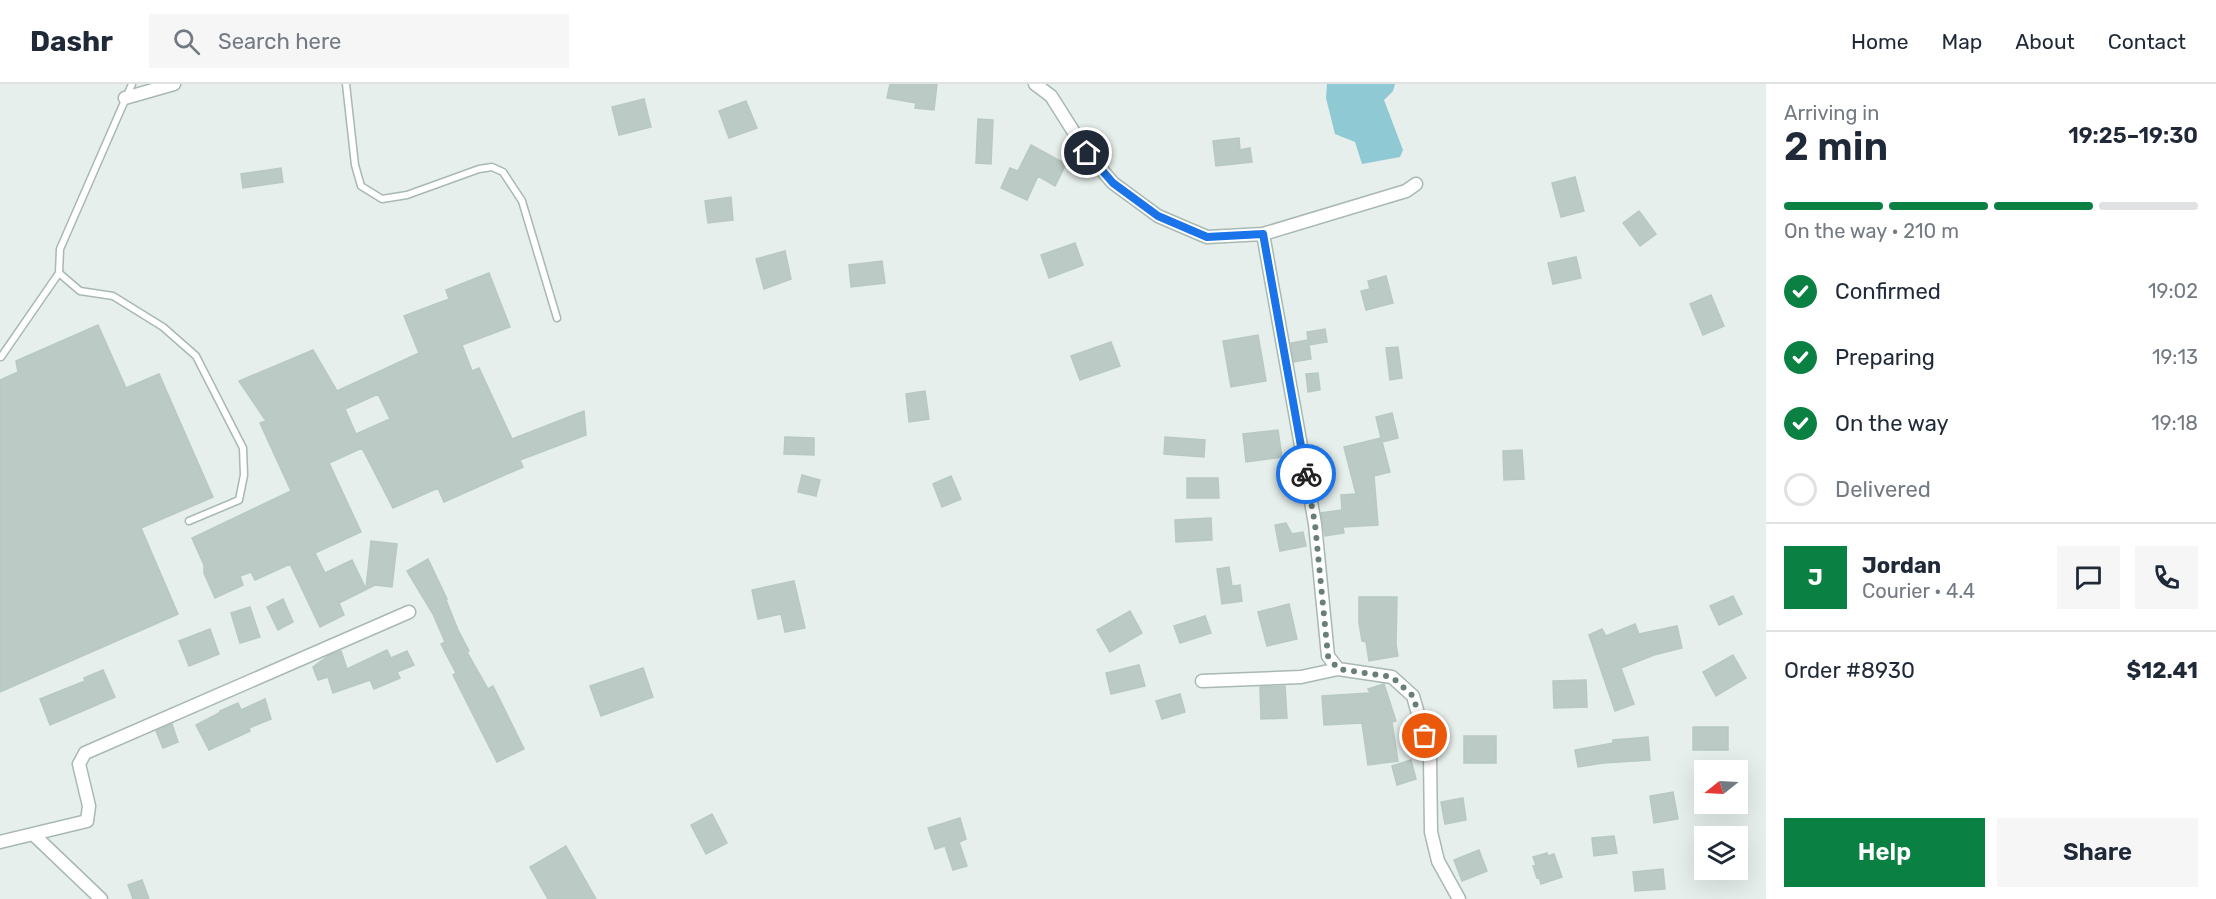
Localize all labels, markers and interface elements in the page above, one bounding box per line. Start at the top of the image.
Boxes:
search box [149,14,569,68]
text: Dashr [30,25,113,58]
icon: search [170,25,203,58]
text: Search here [218,28,341,55]
text: Home [1851,29,1908,54]
text: Map [1941,29,1982,54]
text: About [2015,29,2075,54]
text: Contact [2108,29,2186,54]
text: Arriving in [1784,101,1879,125]
text: 19:25–19:30 [2068,122,2198,149]
text: 2 min [1784,124,1888,170]
pin [1061,127,1112,178]
icon: home [1070,136,1103,169]
text: On the way · 210 m [1784,219,1959,243]
icon: check [1784,275,1817,308]
text: Confirmed [1835,278,1941,305]
text: 19:02 [2148,279,2198,303]
icon: check [1784,341,1817,374]
text: Preparing [1835,344,1935,371]
text: 19:13 [2152,345,2198,369]
icon: check [1784,407,1817,440]
text: On the way [1835,410,1949,437]
text: 19:18 [2151,411,2198,435]
courier [1276,444,1336,504]
icon: bike [1290,458,1323,491]
text: Delivered [1835,476,1931,503]
button: chat [2057,546,2120,609]
button: phone [2135,546,2198,609]
text: Jordan [1862,552,1941,579]
text: J [1808,564,1823,591]
text: Courier · 4.4 [1862,579,1975,603]
text: Order #8930 [1784,657,1915,684]
text: $12.41 [2127,657,2198,684]
pin [1399,710,1450,761]
icon: bag [1408,719,1441,752]
north arrow [1694,760,1748,814]
map controls [1694,760,1748,880]
button: Help [1784,818,1985,887]
button: Share [1997,818,2198,887]
button: layers [1694,826,1748,880]

